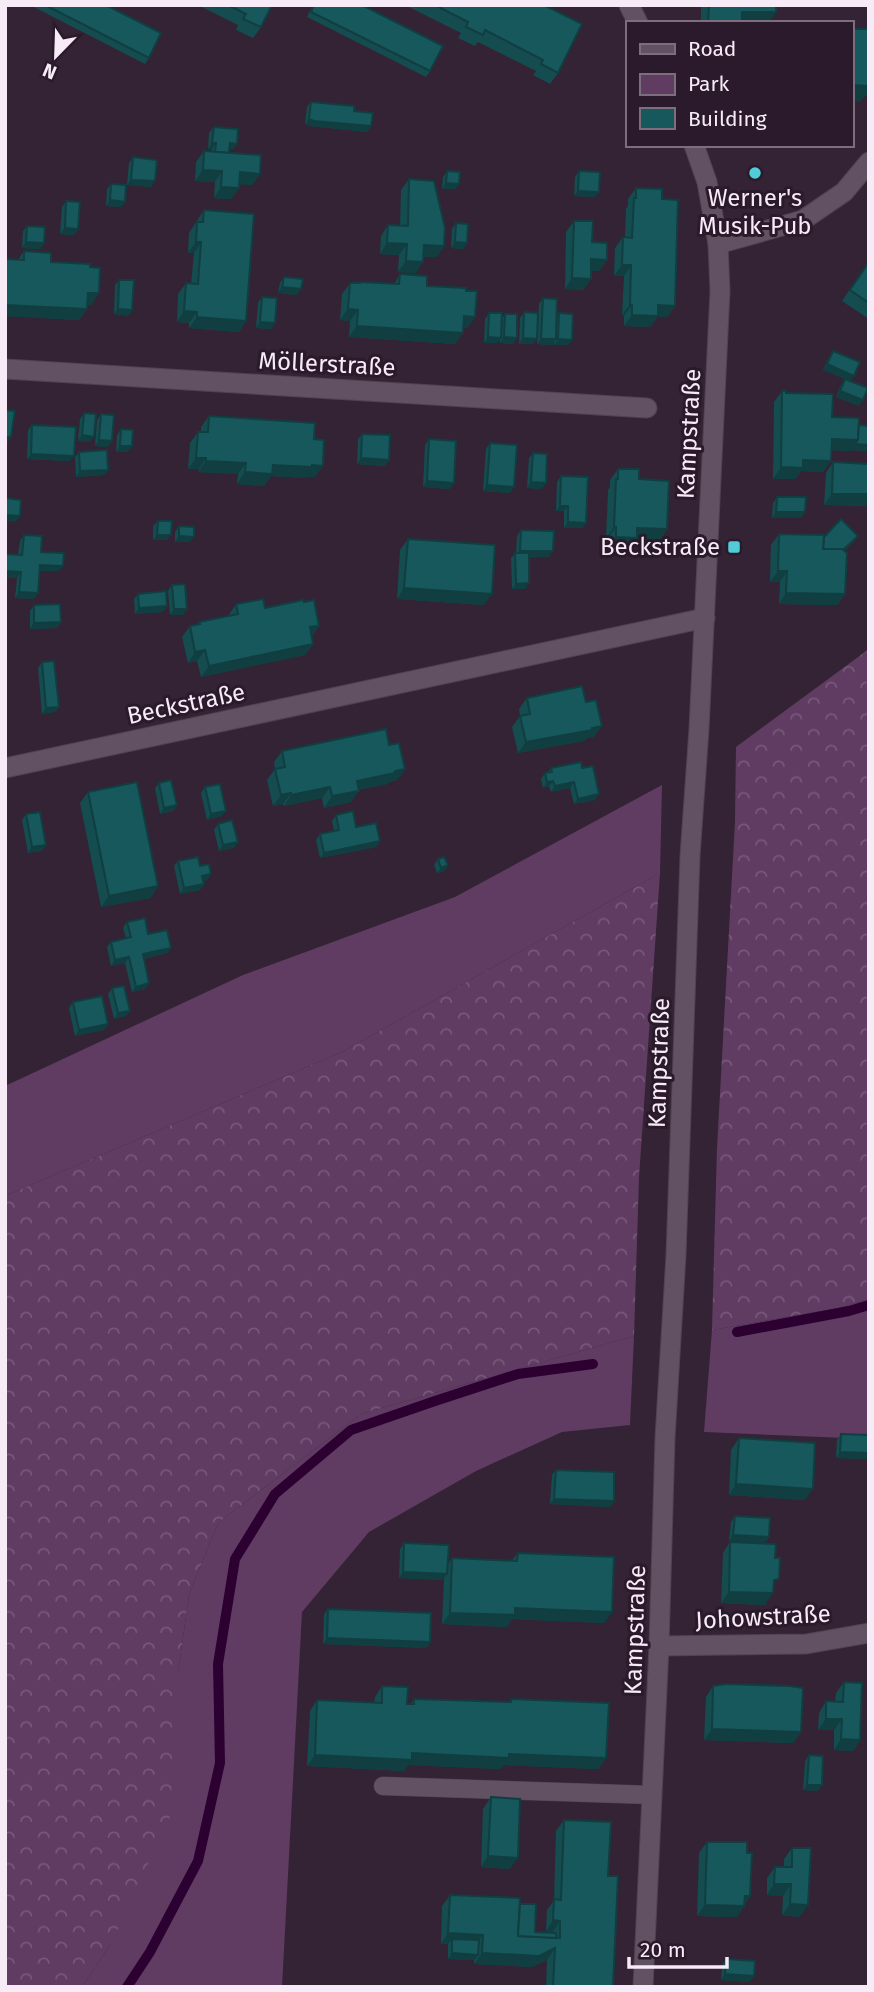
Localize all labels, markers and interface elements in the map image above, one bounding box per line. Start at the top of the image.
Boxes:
north arrow [21,21,91,91]
legend [626,21,853,147]
text: Road [688,36,736,62]
text: N [39,58,60,84]
text: Park [688,71,730,97]
text: Building [688,106,767,132]
marker: Werner's Musik-Pub [747,165,763,181]
place label: Werner's Musik-Pub [698,184,812,240]
street label: Möllerstraße [258,346,396,382]
street label: Kampstraße [672,368,706,500]
place label: Beckstraße [600,533,720,561]
marker: Beckstraße [726,539,742,555]
street label: Beckstraße [124,678,248,730]
street label: Kampstraße [643,997,675,1129]
street label: Kampstraße [619,1564,651,1696]
street label: Johowstraße [695,1599,831,1635]
scale bar [629,1926,727,1970]
text: 20 m [640,1937,686,1963]

